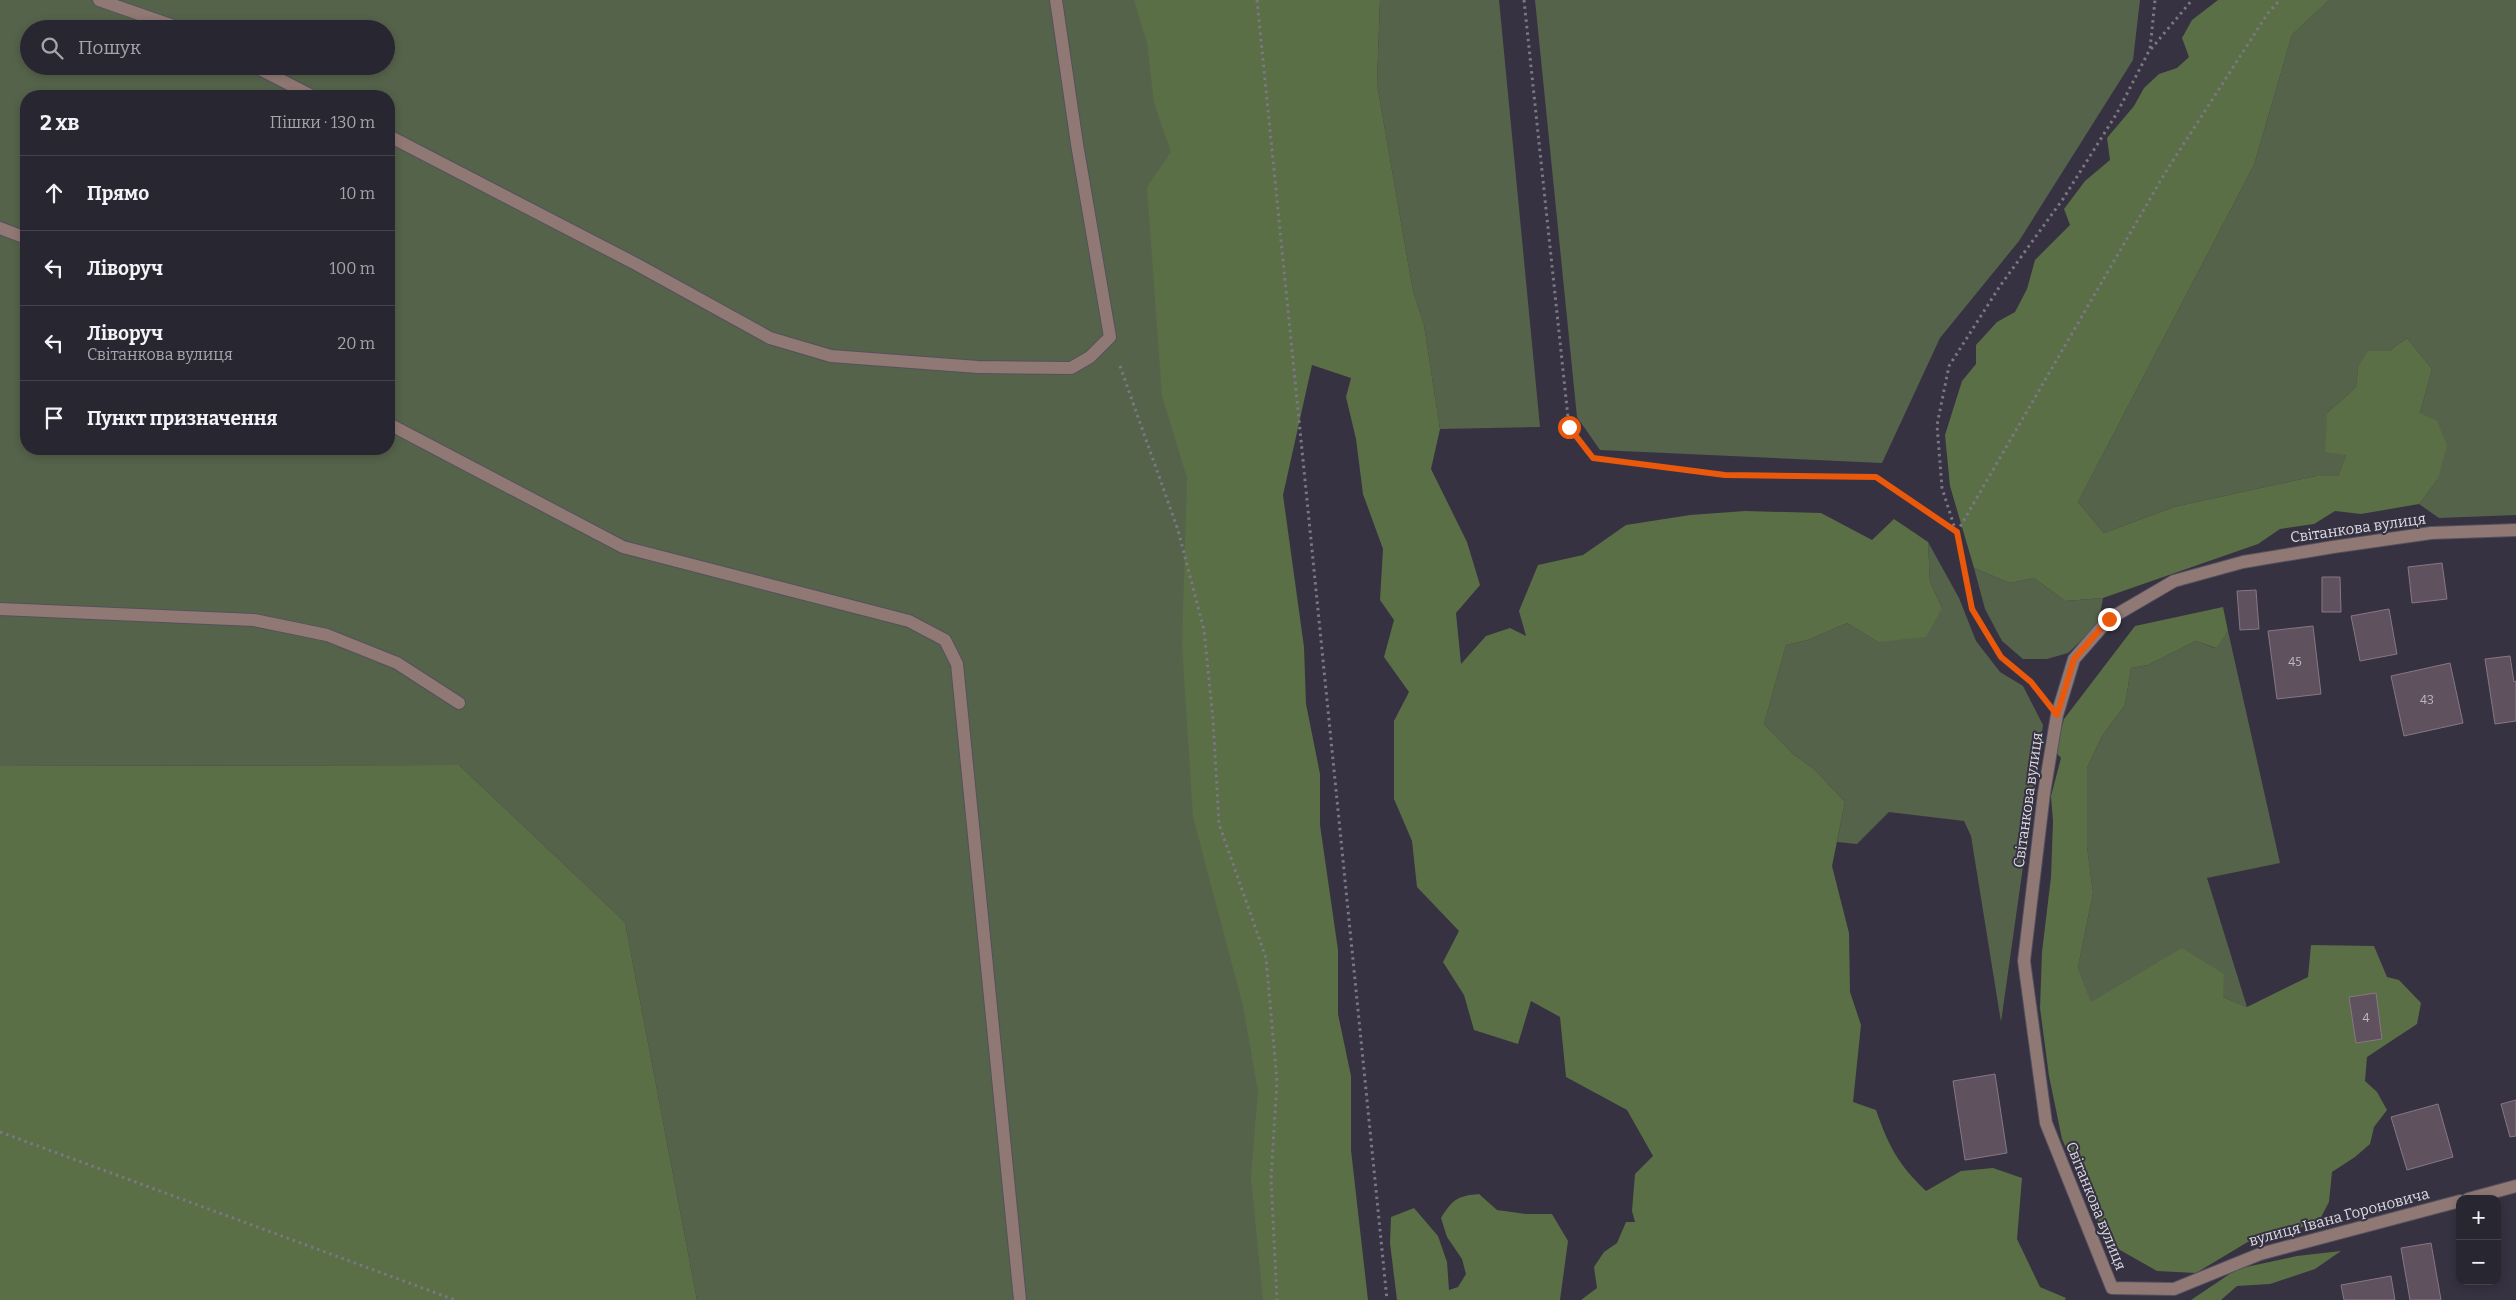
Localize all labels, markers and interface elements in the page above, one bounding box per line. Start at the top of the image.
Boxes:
search box [20,20,395,75]
icon: search [38,34,66,62]
text: Пошук [78,36,141,59]
text: 2 хв [40,110,79,136]
text: Пішки · 130 m [270,113,375,132]
icon: ahead [40,179,68,207]
text: Прямо [87,182,149,205]
text: 10 m [340,184,375,203]
icon: left [40,254,68,282]
text: Ліворуч [87,257,163,280]
text: 100 m [330,259,375,278]
text: Ліворуч [87,322,163,345]
icon: left [40,329,68,357]
text: 20 m [338,334,375,353]
text: Світанкова вулиця [87,345,233,364]
icon: arrive [40,404,68,432]
text: Пункт призначення [87,407,278,430]
route start [1558,416,1581,439]
street label: Світанкова вулиця [2289,510,2427,546]
route end [2098,608,2121,631]
house number: 45 [2288,655,2302,669]
house number: 43 [2420,693,2434,707]
street label: Світанкова вулиця [2010,731,2046,869]
house number: 4 [2362,1011,2370,1025]
street label: Світанкова вулиця [2062,1139,2130,1273]
street label: вулиця Івана Гороновича [2247,1184,2431,1250]
map controls [2456,1195,2501,1285]
button: + [2456,1195,2501,1240]
button: − [2456,1240,2501,1285]

